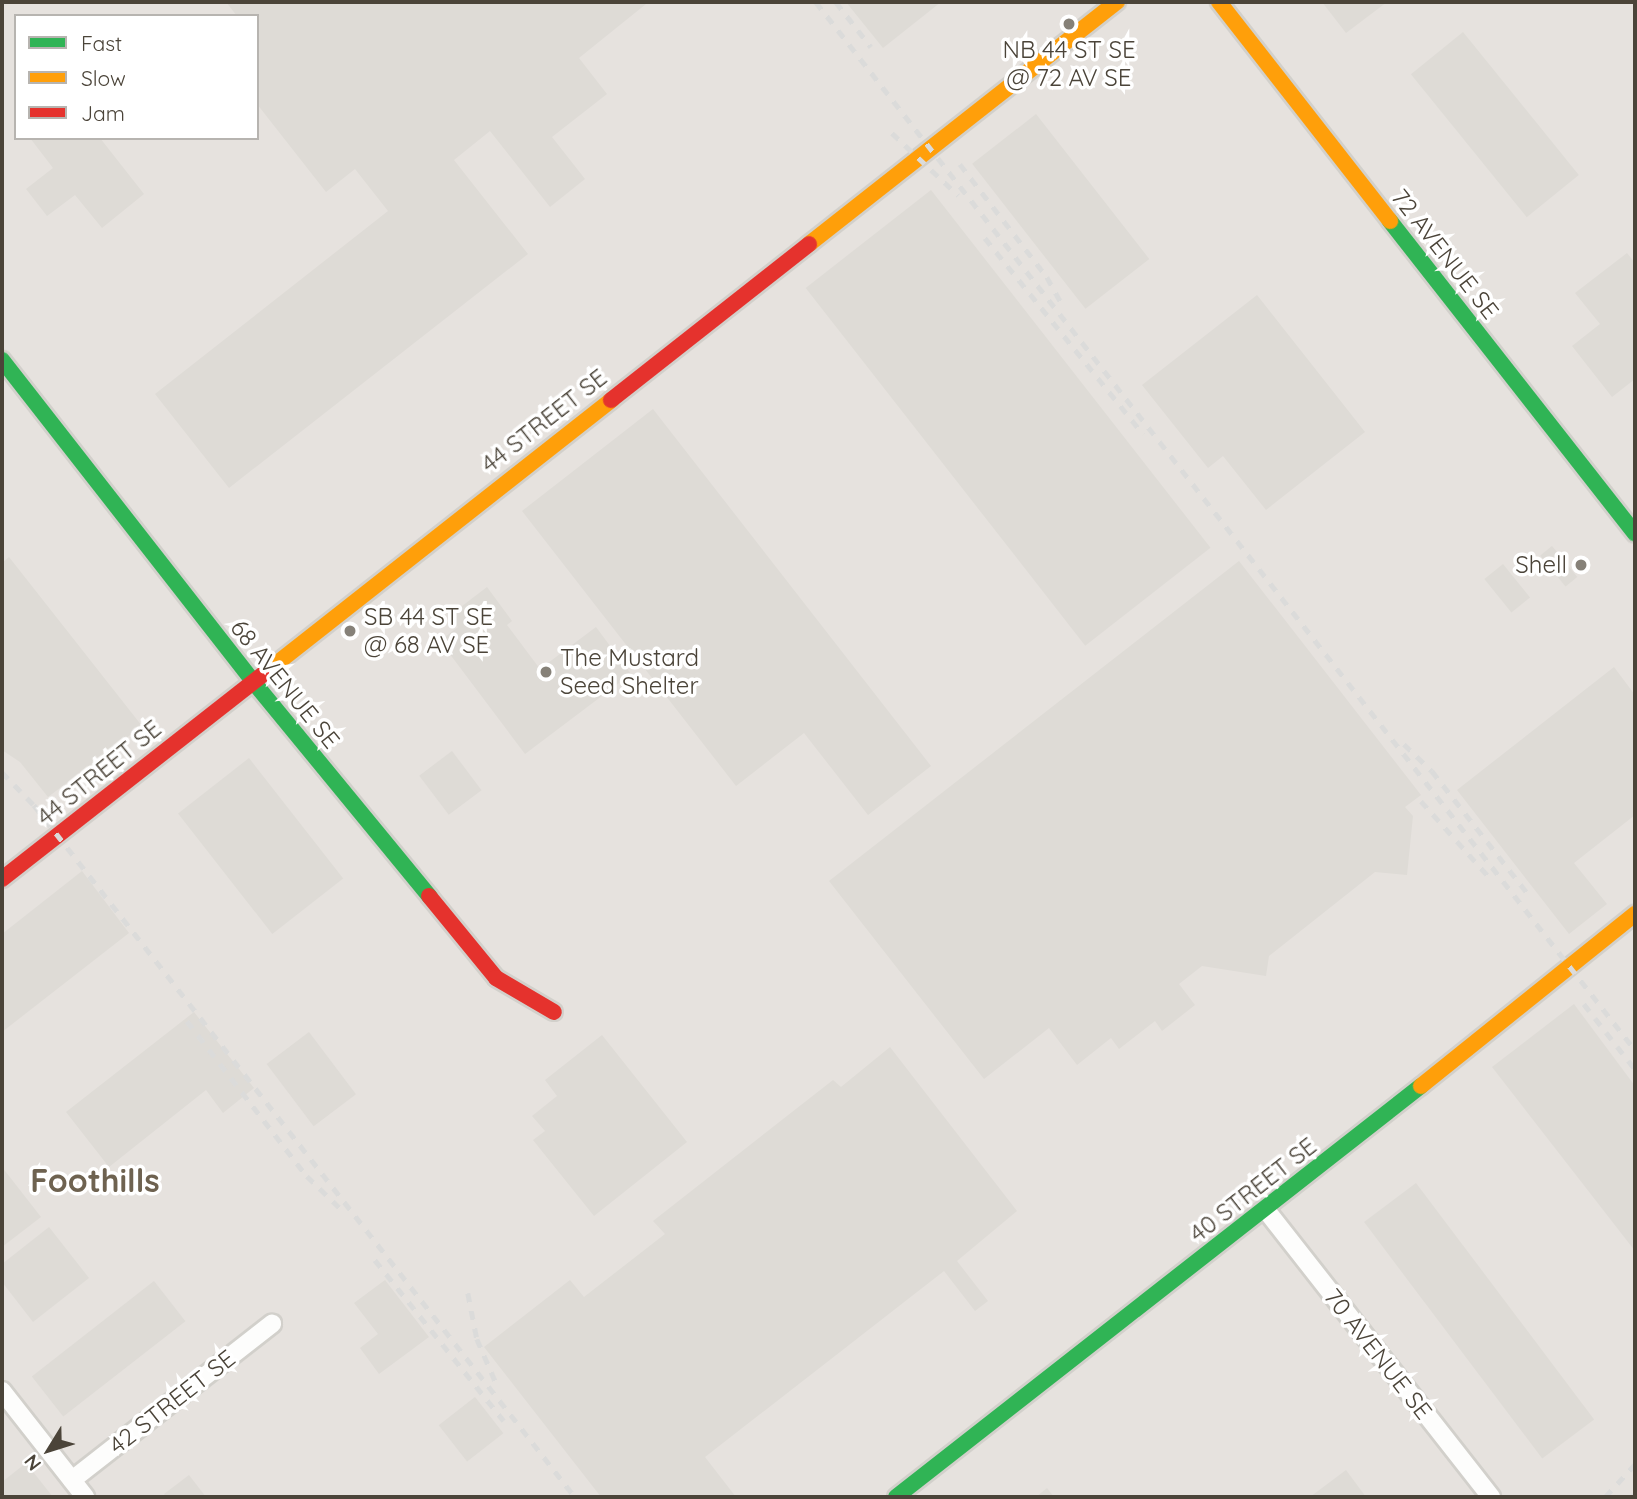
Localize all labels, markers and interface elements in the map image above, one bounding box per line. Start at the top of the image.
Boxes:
legend [14,14,259,140]
marker: NB 44 ST SE @ 72 AV SE [1061,16,1077,32]
text: Fast [81,30,122,56]
place label: NB 44 ST SE @ 72 AV SE [1002,36,1136,92]
text: Slow [81,65,126,91]
text: Jam [81,100,125,126]
street label: 72 AVENUE SE [1385,183,1505,325]
street label: 44 STREET SE [476,363,612,479]
place label: Shell [1515,551,1567,579]
marker: Shell [1573,557,1589,573]
place label: SB 44 ST SE @ 68 AV SE [364,603,493,659]
street label: 68 AVENUE SE [224,614,346,754]
marker: SB 44 ST SE @ 68 AV SE [342,623,358,639]
place label: The Mustard Seed Shelter [560,644,699,700]
marker: The Mustard Seed Shelter [538,664,554,680]
street label: 44 STREET SE [31,714,167,832]
street label: 40 STREET SE [1184,1132,1322,1248]
district label: Foothills [30,1161,160,1199]
street label: 70 AVENUE SE [1318,1283,1438,1425]
street label: 42 STREET SE [103,1344,241,1460]
north arrow [14,1415,84,1485]
text: N [19,1450,46,1476]

